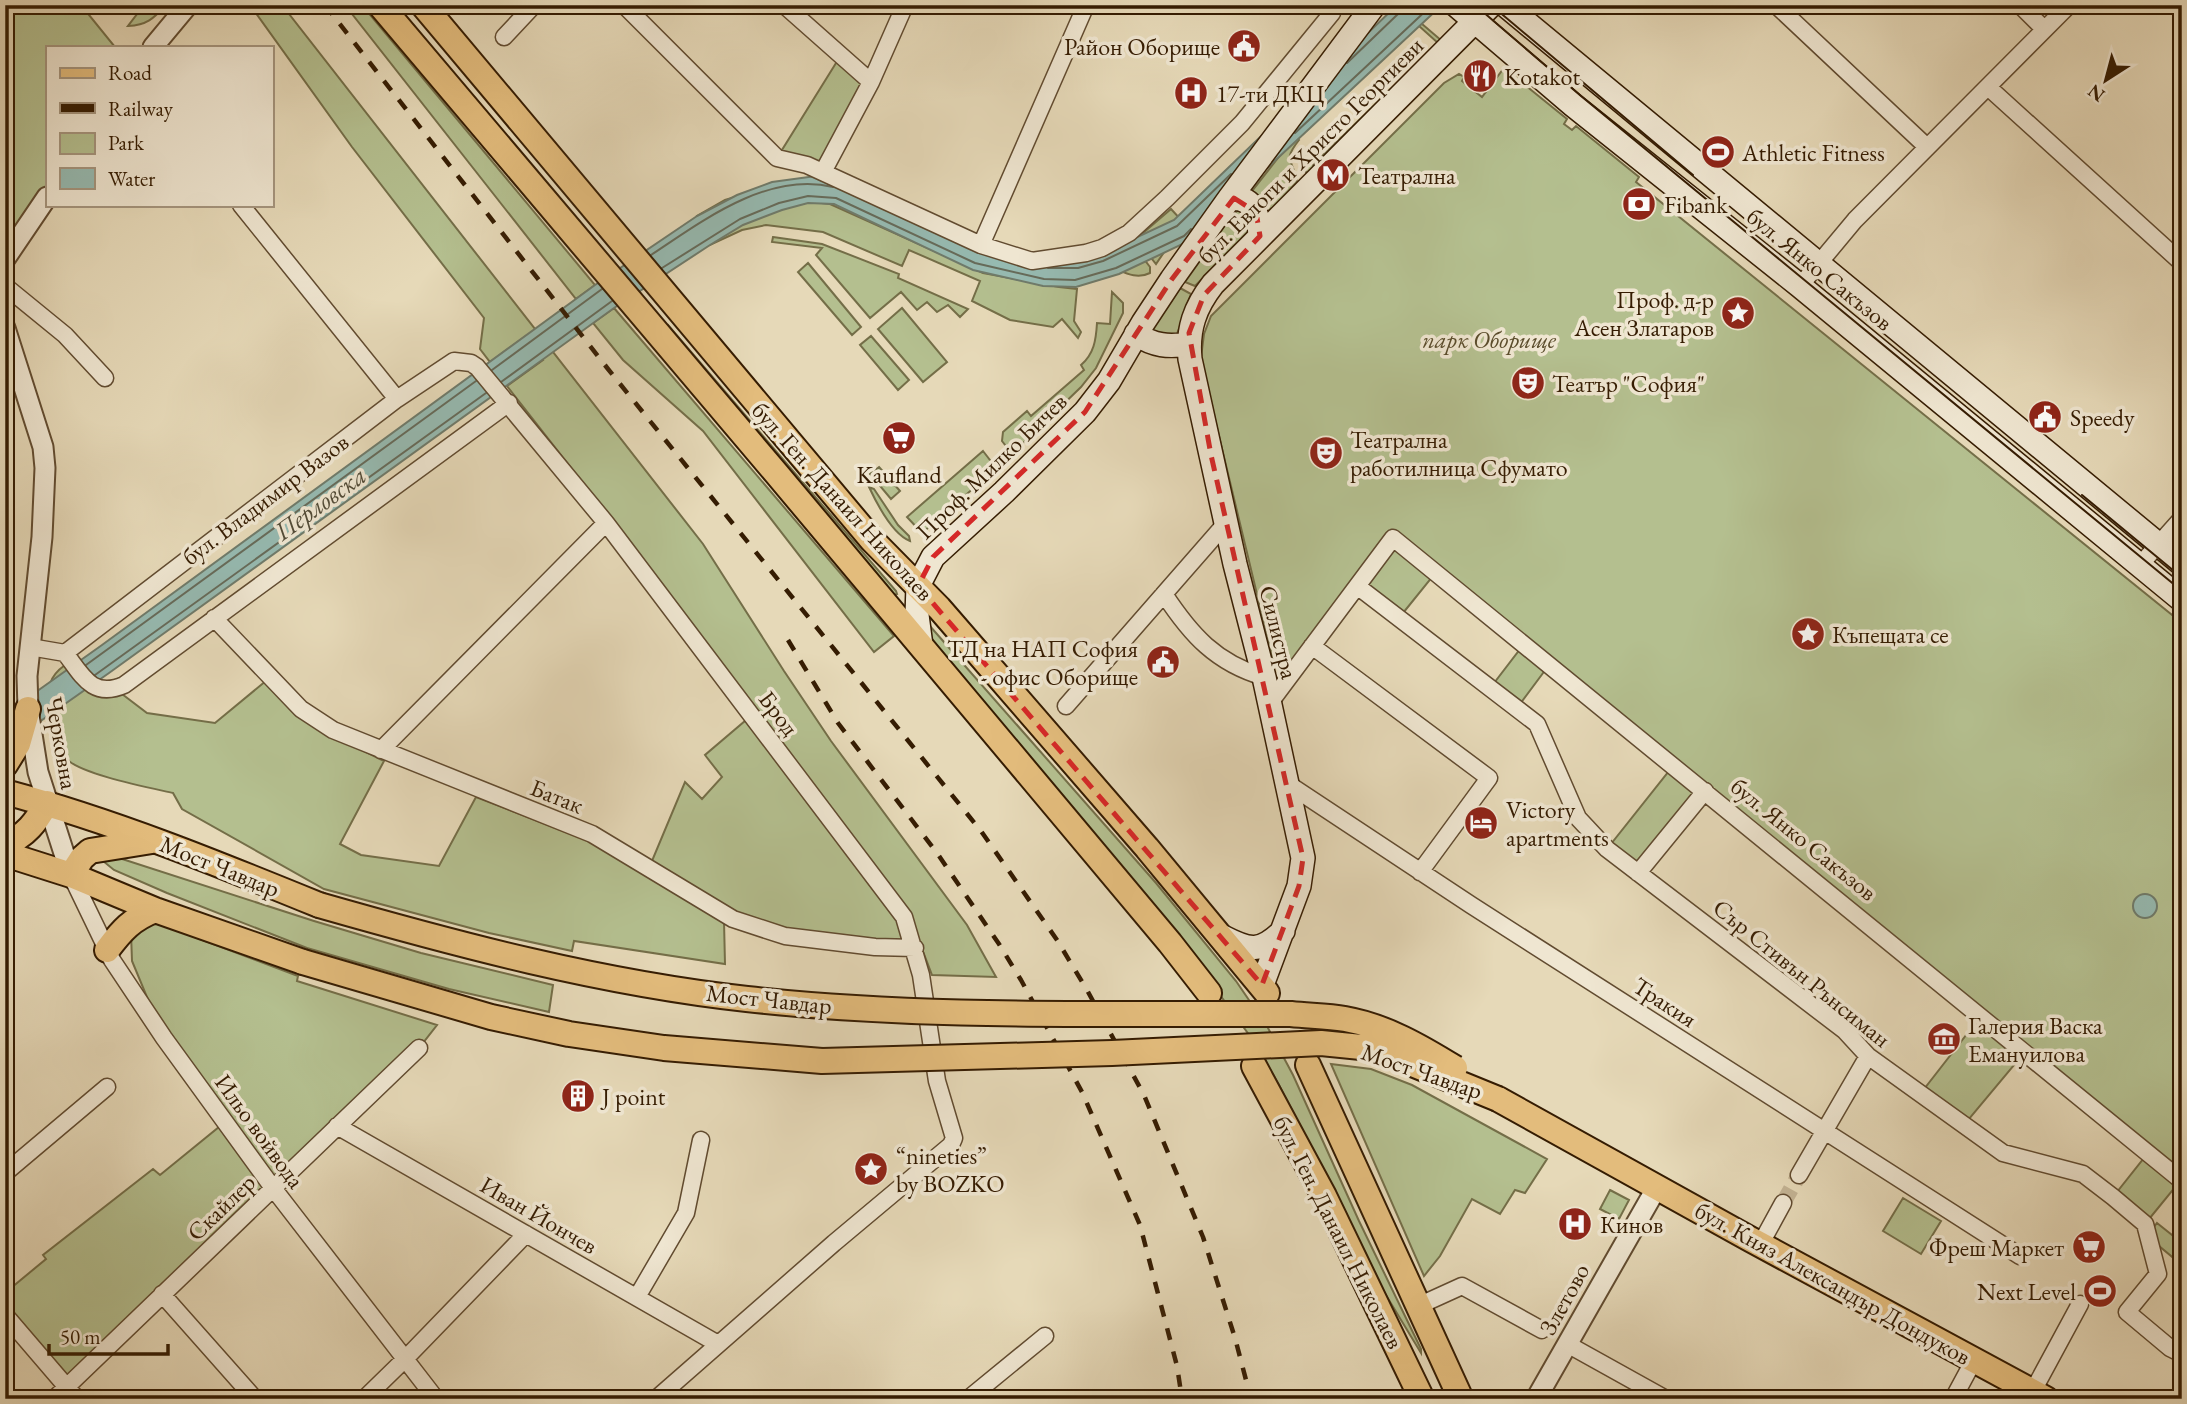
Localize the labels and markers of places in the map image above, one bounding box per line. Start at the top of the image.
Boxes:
public building icon: Район Оборище [1225,27,1263,65]
place label: Район Оборище [1064,31,1220,62]
restaurant icon: Kotakot [1461,57,1499,95]
place label: Kotakot [1504,61,1580,92]
hospital icon: 17-ти ДКЦ [1172,74,1210,112]
place label: 17-ти ДКЦ [1216,78,1325,109]
sports icon: Athletic Fitness [1699,133,1737,171]
place label: Athletic Fitness [1741,137,1885,168]
metro station icon: Театрална [1314,156,1352,194]
place label: Театрална [1358,160,1456,191]
bank icon: Fibank [1620,185,1658,223]
place label: Fibank [1664,189,1728,220]
place label: Проф. д-р Асен Златаров [1573,284,1714,343]
place icon: Проф. д-р Асен Златаров [1719,294,1757,332]
theatre icon: Театър "София" [1509,364,1547,402]
place label: Театър "София" [1552,368,1705,399]
public building icon: Speedy [2026,398,2064,436]
place label: Speedy [2070,402,2135,433]
supermarket icon: Kaufland [880,419,918,457]
place label: Театрална работилница Сфумато [1350,424,1568,483]
theatre icon: Театрална работилница Сфумато [1307,434,1345,472]
place label: Kaufland [856,459,942,490]
place icon: Къпещата се [1789,615,1827,653]
place label: Къпещата се [1832,619,1949,650]
place label: ТД на НАП София - офис Оборище [947,633,1138,692]
public building icon: ТД на НАП София - офис Оборище [1144,643,1182,681]
place label: Victory apartments [1506,794,1609,853]
hotel icon: Victory apartments [1462,804,1500,842]
place label: Галерия Васка Емануилова [1968,1010,2103,1069]
museum icon: Галерия Васка Емануилова [1925,1020,1963,1058]
building icon: J point [559,1077,597,1115]
place label: J point [600,1081,666,1112]
place label: “nineties” by BOZKO [896,1140,1005,1199]
place icon: “nineties” by BOZKO [852,1150,890,1188]
hospital icon: Кинов [1556,1205,1594,1243]
place label: Кинов [1600,1209,1663,1240]
supermarket icon: Фреш Маркет [2070,1228,2108,1266]
place label: Фреш Маркет [1929,1232,2064,1263]
sports icon: Next Level [2081,1272,2119,1310]
place label: Next Level [1977,1276,2076,1307]

